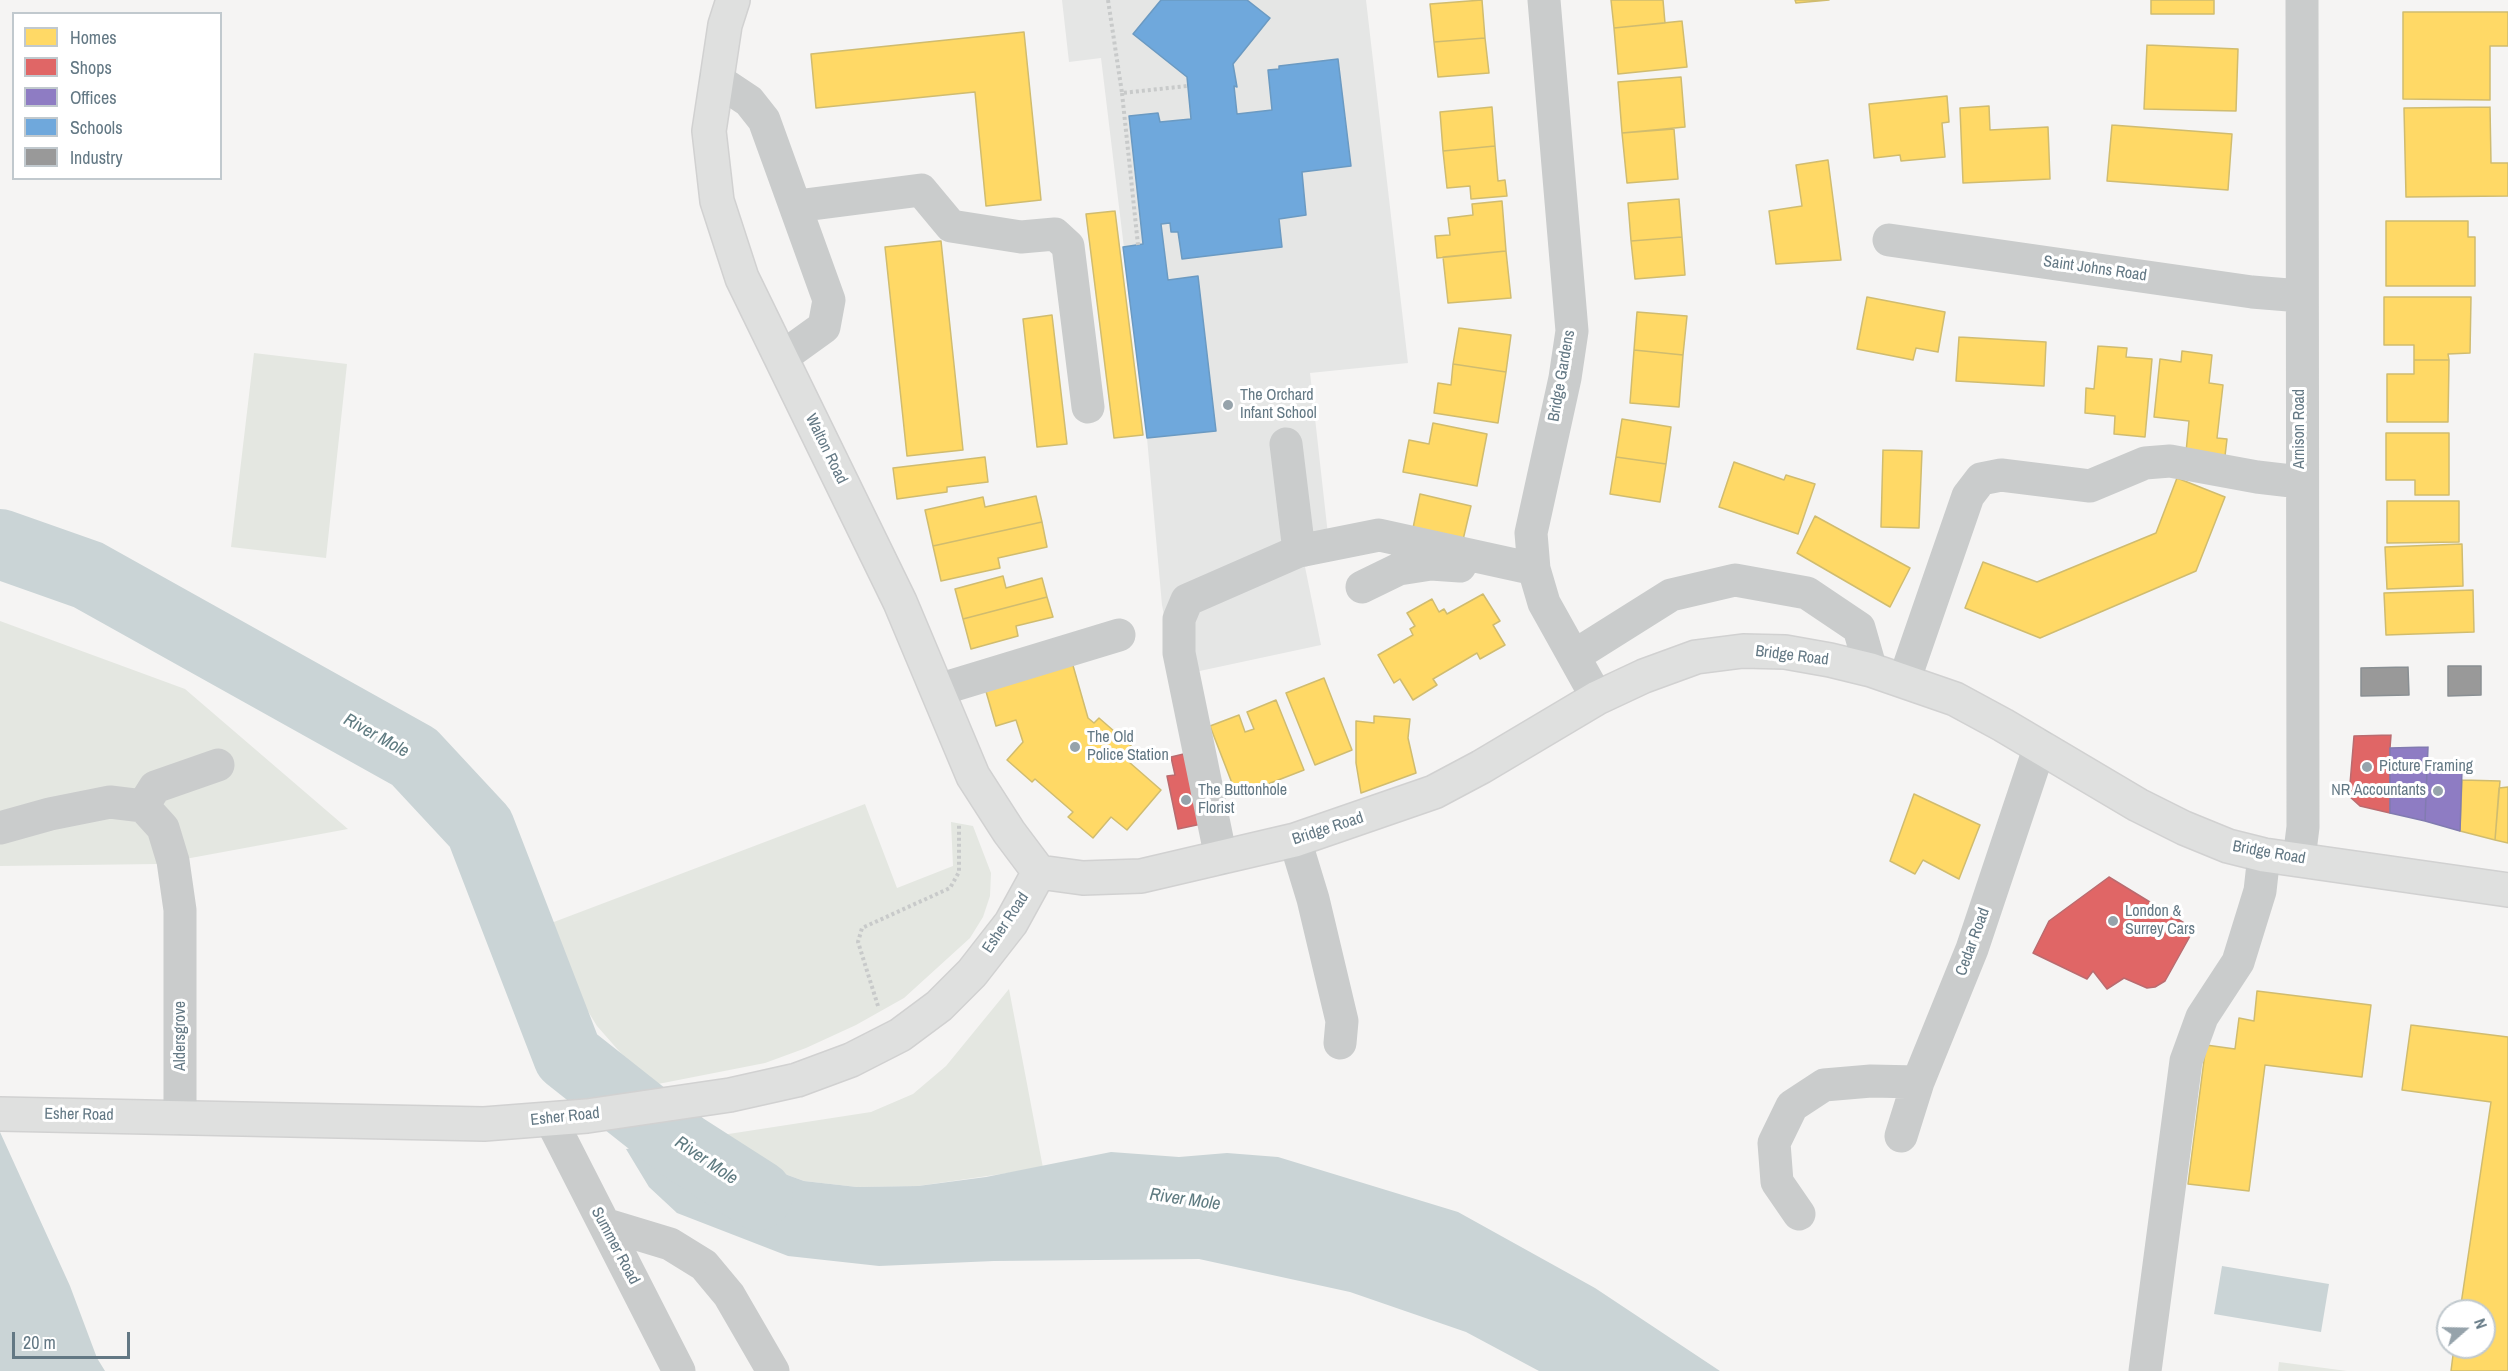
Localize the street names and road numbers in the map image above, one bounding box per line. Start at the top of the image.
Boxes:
street label: Saint Johns Road [2042,252,2148,286]
street label: Bridge Gardens [1545,329,1579,423]
street label: Arnison Road [2290,389,2310,469]
street label: Walton Road [801,411,851,487]
street label: Bridge Road [1754,642,1830,670]
street label: Bridge Road [1290,808,1366,850]
street label: Bridge Road [2231,837,2307,869]
street label: Esher Road [979,889,1033,957]
street label: Cedar Road [1952,905,1994,979]
street label: Aldersgrove [171,1001,191,1071]
street label: Esher Road [530,1104,600,1130]
street label: Esher Road [44,1105,114,1125]
street label: Summer Road [587,1204,643,1288]

